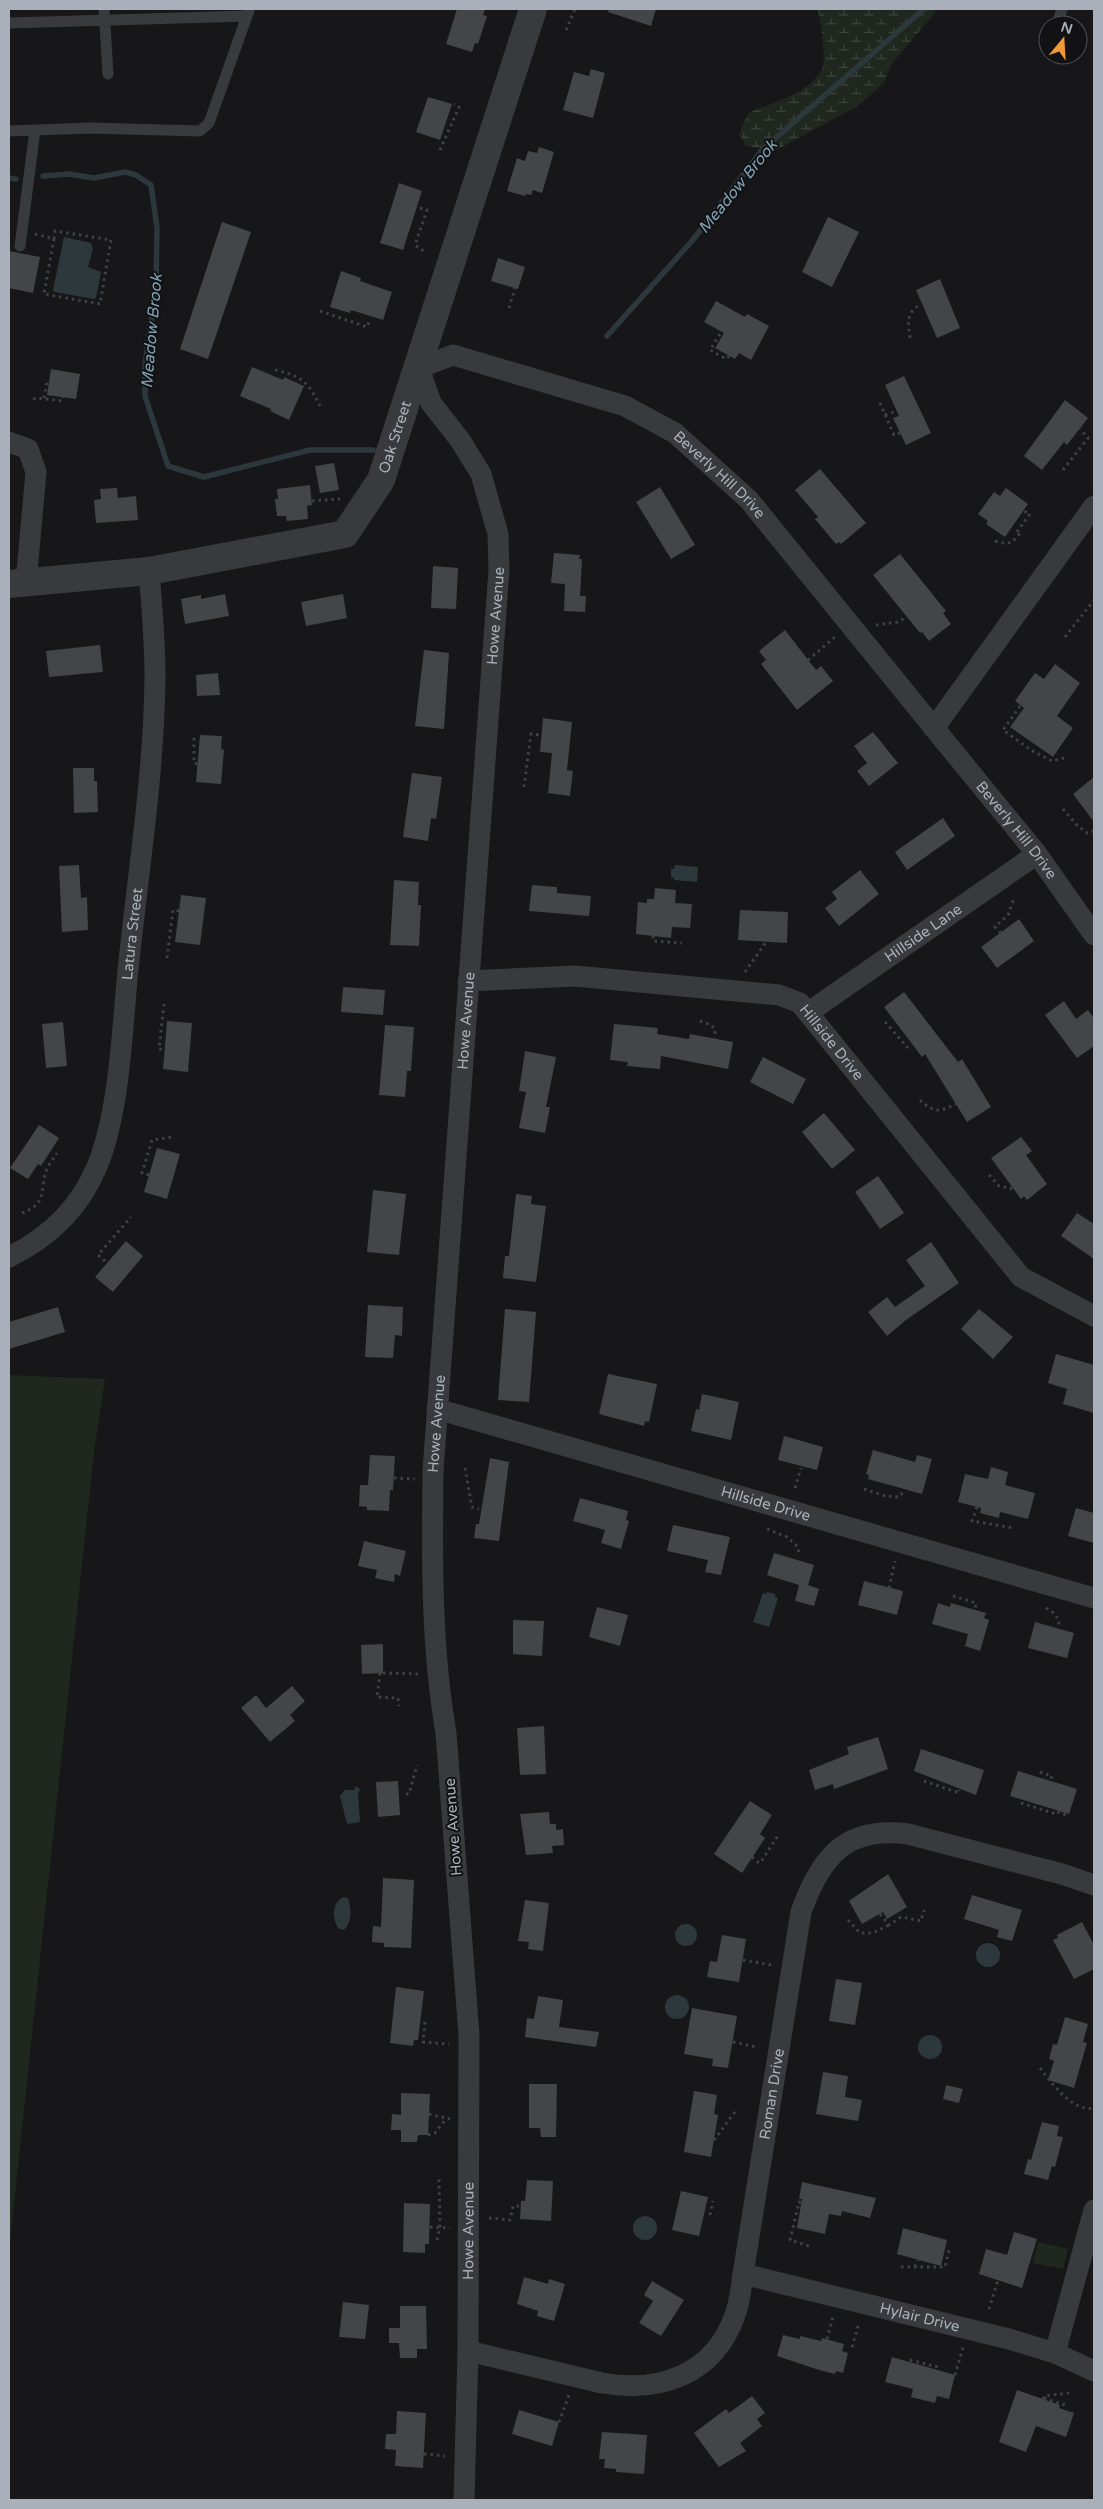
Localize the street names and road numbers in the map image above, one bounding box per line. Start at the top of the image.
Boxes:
street label: Oak Street [375,398,415,476]
street label: Beverly Hill Drive [670,427,769,522]
street label: Howe Avenue [483,566,508,665]
street label: Beverly Hill Drive [972,778,1061,883]
street label: Latura Street [118,887,146,981]
street label: Hillside Lane [881,900,965,966]
street label: Howe Avenue [453,971,479,1070]
street label: Hillside Drive [796,1001,868,1084]
street label: Howe Avenue [424,1374,449,1473]
street label: Hillside Drive [719,1482,812,1525]
street label: Howe Avenue [441,1777,465,1877]
street label: Roman Drive [756,2047,788,2141]
street label: Howe Avenue [459,2182,478,2280]
street label: Hylair Drive [878,2299,962,2336]

